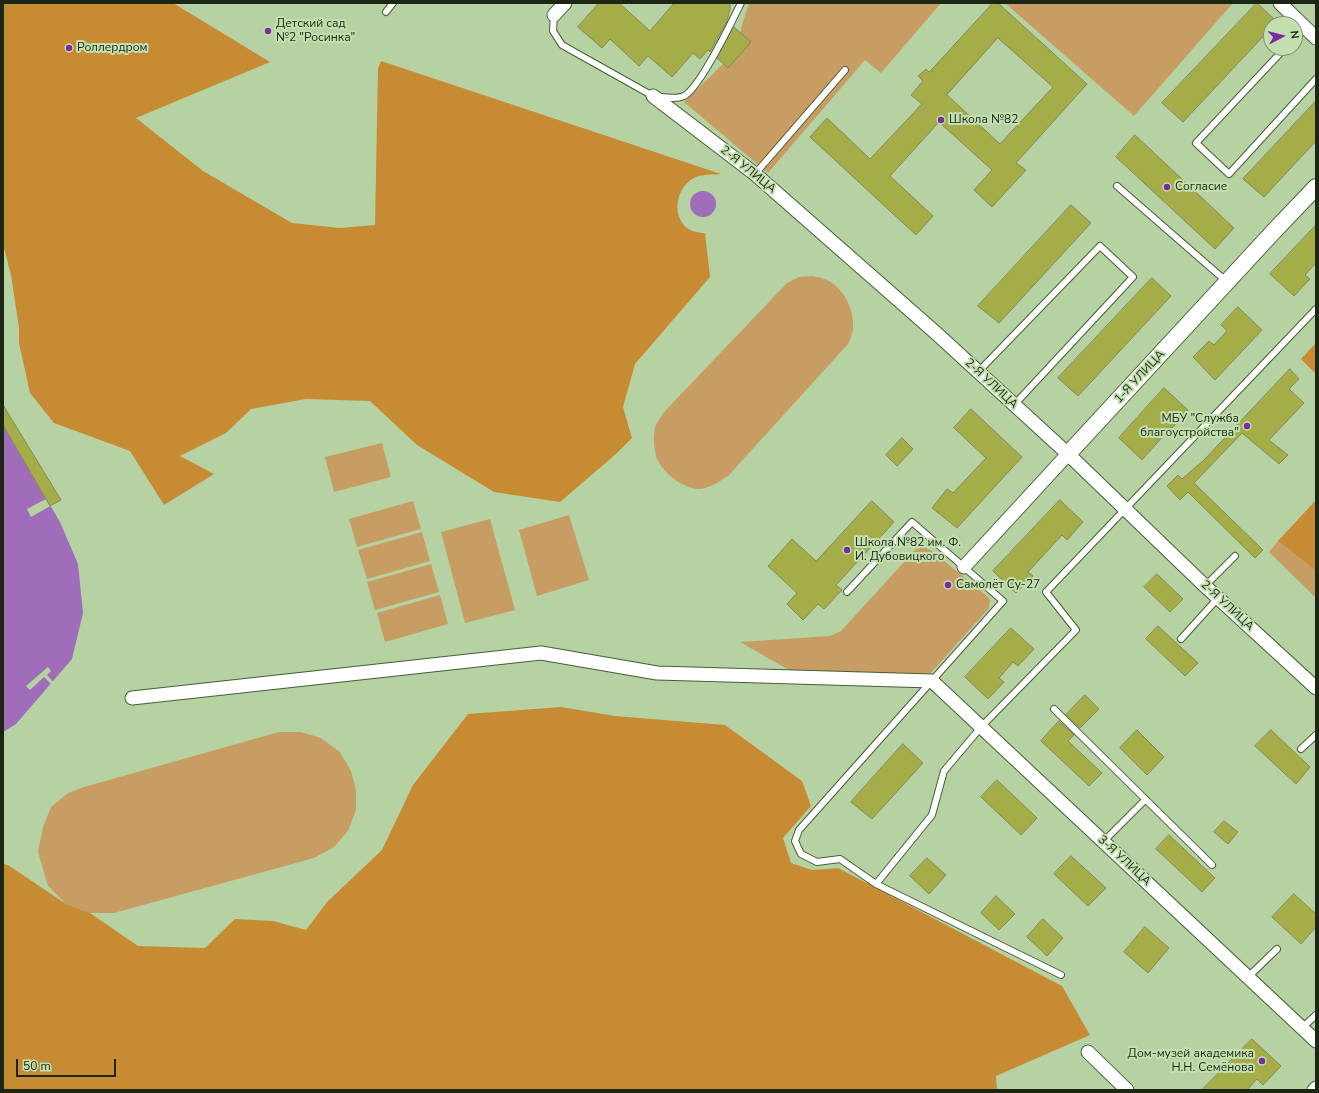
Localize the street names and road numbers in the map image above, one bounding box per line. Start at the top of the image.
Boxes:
street label: 2-Я УЛИЦА [717,143,779,197]
street label: 1-Я УЛИЦА [1112,348,1168,406]
street label: 2-Я УЛИЦА [962,356,1020,412]
street label: 2-Я УЛИЦА [1198,578,1256,634]
street label: 3-Я УЛИЦА [1095,833,1153,889]

